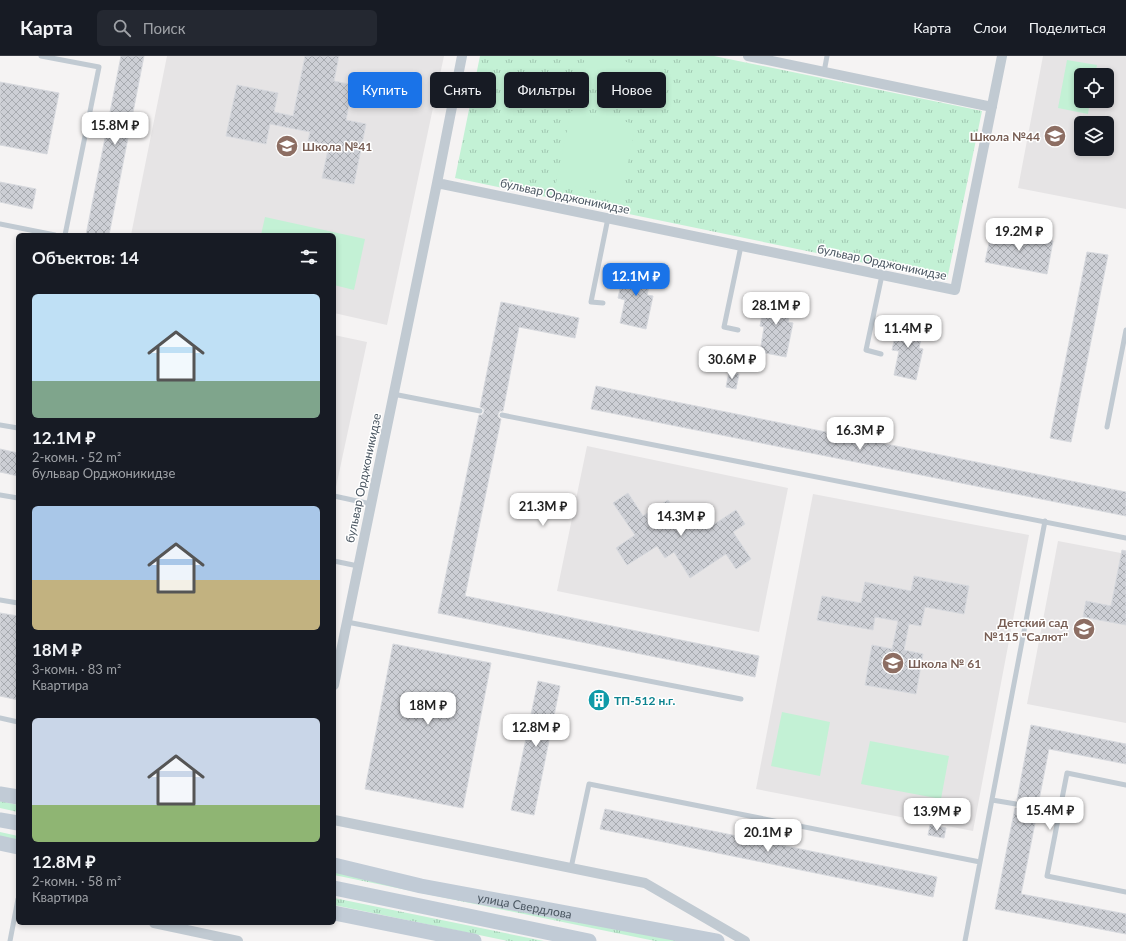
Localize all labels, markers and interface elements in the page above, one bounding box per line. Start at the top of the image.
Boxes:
search box [97,10,377,46]
text: Карта [20,16,73,39]
icon: search [111,17,133,39]
text: Поиск [143,19,186,37]
text: Карта [913,19,951,36]
text: Слои [973,19,1007,36]
text: Поделиться [1029,19,1106,36]
map controls [1074,68,1114,156]
button: locate [1074,68,1114,108]
chip: Купить [348,72,422,108]
chip: Снять [430,72,496,108]
chip: Фильтры [504,72,589,108]
chip: Новое [597,72,666,108]
pin: 15.8M ₽ [78,112,152,146]
button: layers [1074,116,1114,156]
text: 15.8M ₽ [91,117,139,133]
school or university icon: Школа №44 [1042,123,1068,149]
place label: Школа №44 [970,129,1040,144]
school or university icon: Школа №41 [274,133,300,159]
place label: Школа №41 [302,139,372,154]
street label: бульвар Орджоникидзе [499,175,631,217]
pin: 19.2M ₽ [982,218,1056,252]
text: 19.2M ₽ [995,223,1043,239]
street label: бульвар Орджоникидзе [816,241,948,283]
icon: filters [298,246,320,268]
text: Объектов: 14 [32,247,139,268]
pin: 12.1M ₽ [599,263,673,297]
text: 12.1M ₽ [612,268,660,284]
pin: 28.1M ₽ [739,292,813,326]
text: 28.1M ₽ [752,297,800,313]
pin: 11.4M ₽ [871,315,945,349]
icon: home [140,320,212,392]
text: 11.4M ₽ [884,320,932,336]
pin: 30.6M ₽ [695,346,769,380]
text: 30.6M ₽ [708,351,756,367]
street label: бульвар Орджоникидзе [342,412,384,544]
pin: 16.3M ₽ [823,417,897,451]
text: 16.3M ₽ [836,422,884,438]
text: 12.1M ₽ [32,427,96,448]
text: 2-комн. · 52 m² [32,449,121,465]
text: бульвар Орджоникидзе [32,465,175,481]
pin: 21.3M ₽ [506,493,580,527]
text: 21.3M ₽ [519,498,567,514]
pin: 14.3M ₽ [644,503,718,537]
text: 14.3M ₽ [657,508,705,524]
icon: home [140,532,212,604]
place label: Детский сад №115 "Салют" [984,615,1068,644]
school or university icon: Детский сад №115 "Салют" [1071,616,1097,642]
text: 18M ₽ [32,639,82,660]
school or university icon: Школа № 61 [880,650,906,676]
place label: Школа № 61 [908,656,981,671]
text: 3-комн. · 83 m² [32,661,121,677]
text: Квартира [32,677,88,693]
building icon: ТП-512 н.г. [586,687,612,713]
pin: 18M ₽ [400,692,456,726]
place label: ТП-512 н.г. [614,693,675,708]
text: 18M ₽ [409,697,447,713]
pin: 12.8M ₽ [499,714,573,748]
text: 12.8M ₽ [512,719,560,735]
icon: home [140,744,212,816]
pin: 15.4M ₽ [1013,797,1087,831]
pin: 13.9M ₽ [900,798,974,832]
text: 15.4M ₽ [1026,802,1074,818]
text: 13.9M ₽ [913,803,961,819]
pin: 20.1M ₽ [731,819,805,853]
text: 20.1M ₽ [744,824,792,840]
text: 12.8M ₽ [32,851,96,872]
text: 2-комн. · 58 m² [32,873,121,889]
text: Квартира [32,889,88,905]
street label: улица Свердлова [476,889,573,921]

